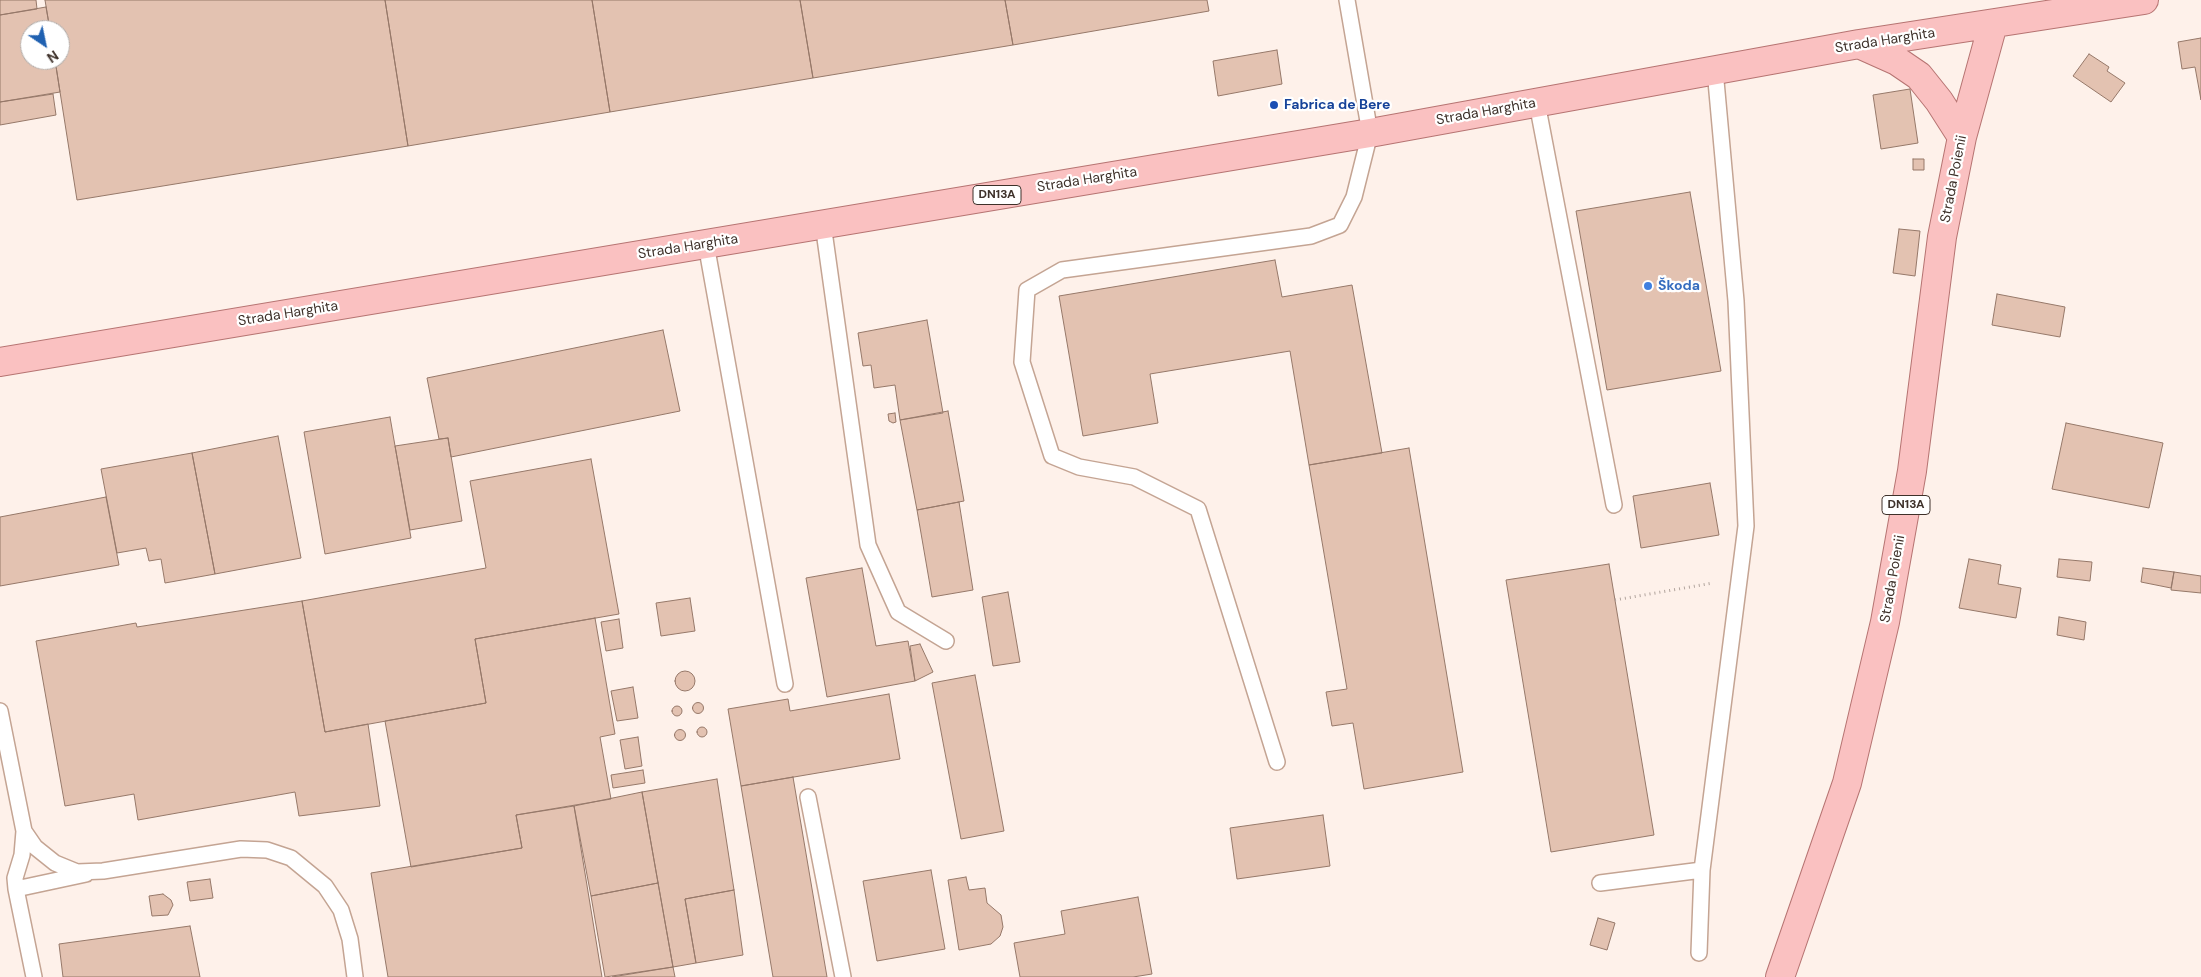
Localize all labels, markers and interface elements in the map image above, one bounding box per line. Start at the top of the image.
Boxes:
north arrow [20,20,70,70]
street label: Strada Harghita [1834,25,1936,57]
text: N [44,46,62,67]
street label: Strada Harghita [1435,95,1537,129]
place label: Fabrica de Bere [1284,97,1390,113]
marker: Fabrica de Bere [1268,99,1280,111]
street label: Strada Poienii [1937,134,1971,224]
street label: Strada Harghita [1036,164,1138,196]
road number: DN13A [973,186,1021,204]
street label: Strada Harghita [637,231,739,263]
place label: Škoda [1658,278,1700,294]
marker: Škoda [1642,280,1654,292]
street label: Strada Harghita [237,298,339,330]
road number: DN13A [1882,496,1930,514]
street label: Strada Poienii [1877,534,1909,624]

